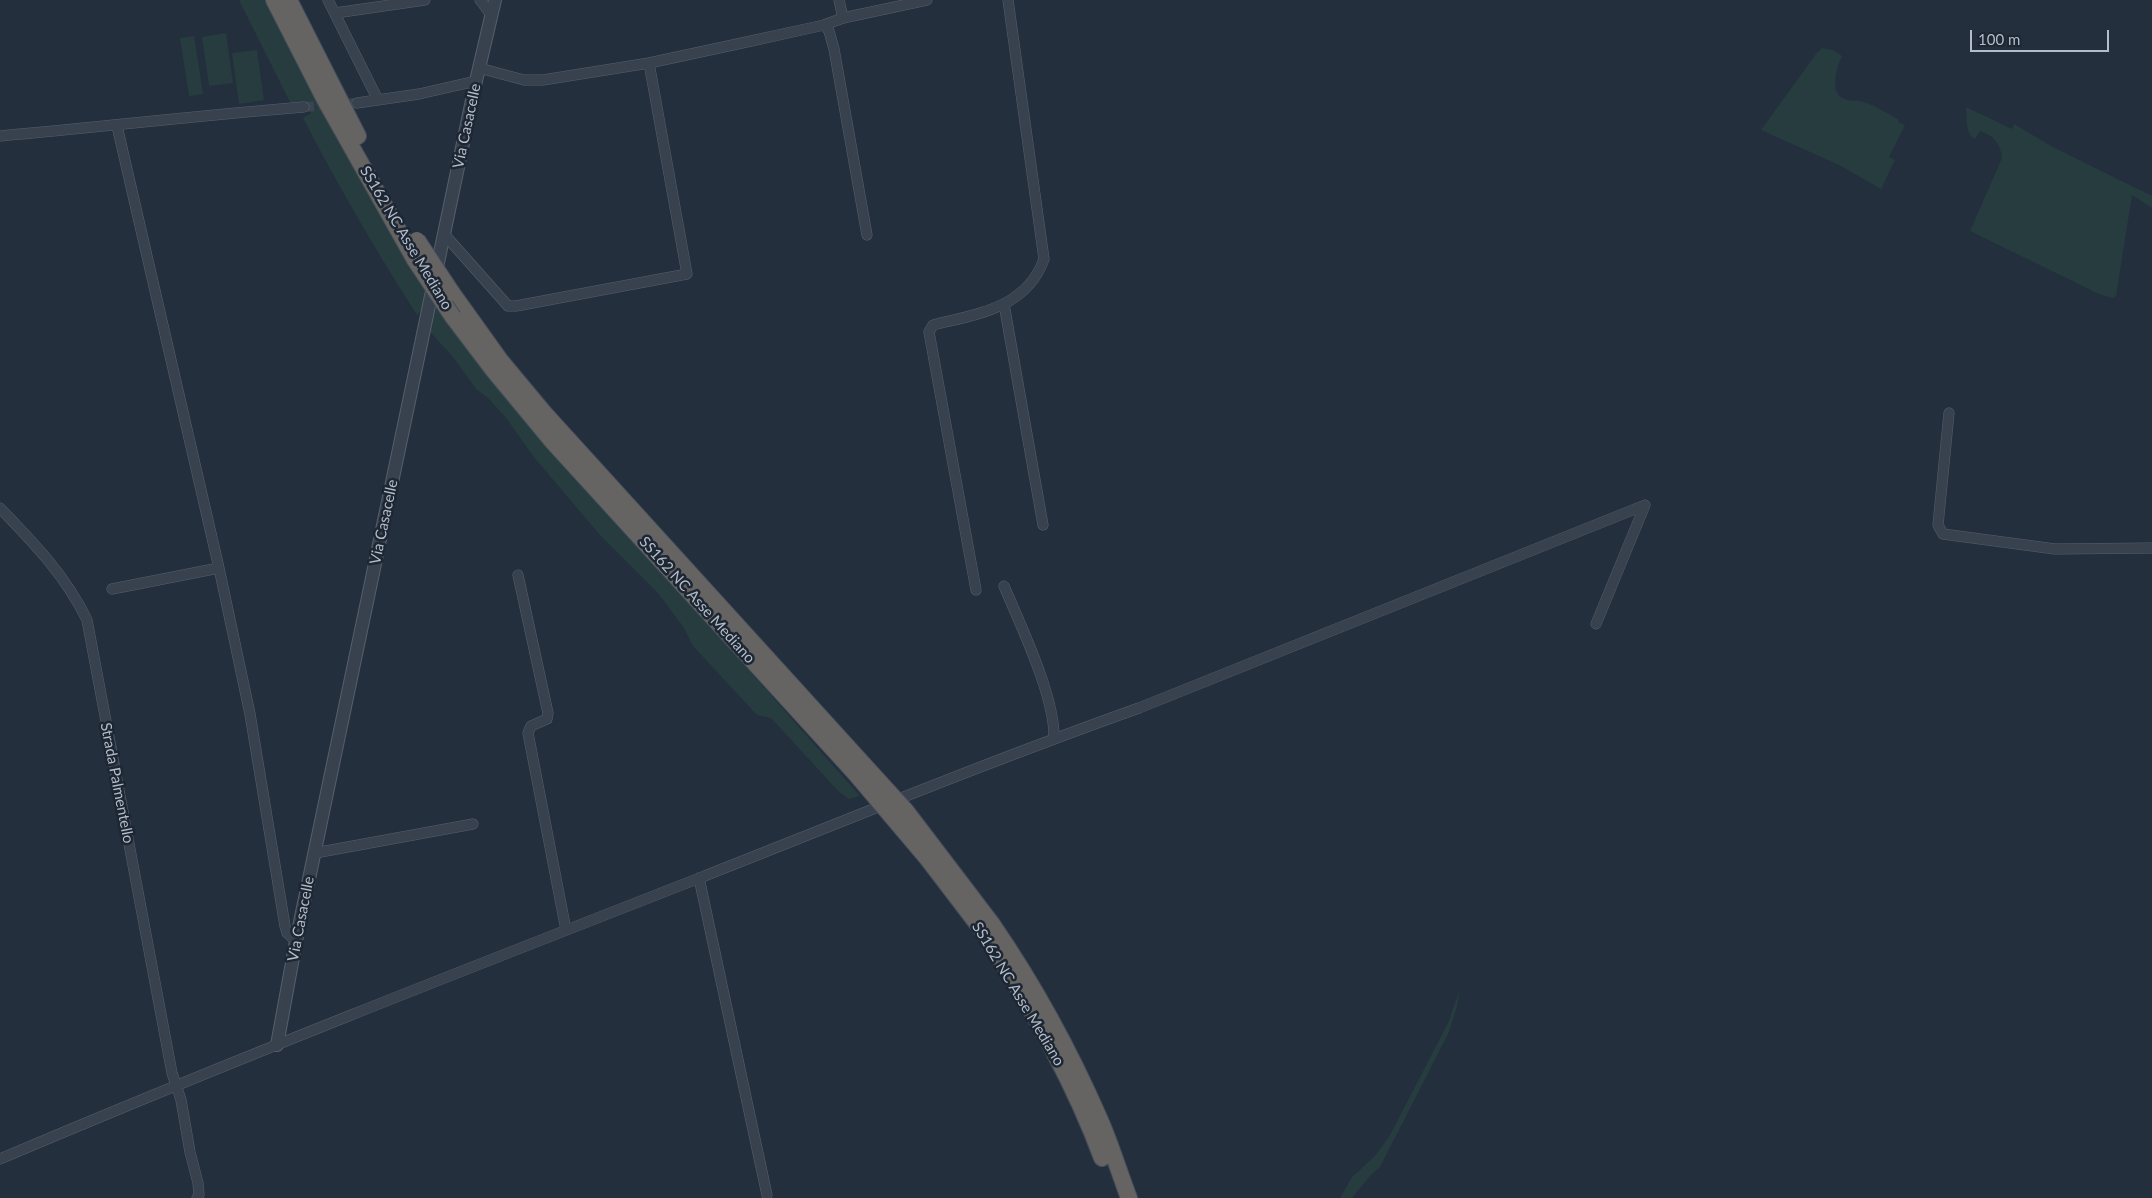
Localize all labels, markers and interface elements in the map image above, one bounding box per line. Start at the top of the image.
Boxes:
scale bar [1972,20,2111,52]
text: 100 m [1978,30,2020,48]
street label: Via Casacelle [449,82,485,170]
street label: SS162 NC Asse Mediano [356,163,456,313]
street label: Via Casacelle [366,478,402,566]
street label: SS162 NC Asse Mediano [635,533,759,667]
street label: Strada Palmentello [96,721,138,845]
street label: Via Casacelle [284,875,318,963]
street label: SS162 NC Asse Mediano [968,919,1068,1069]

